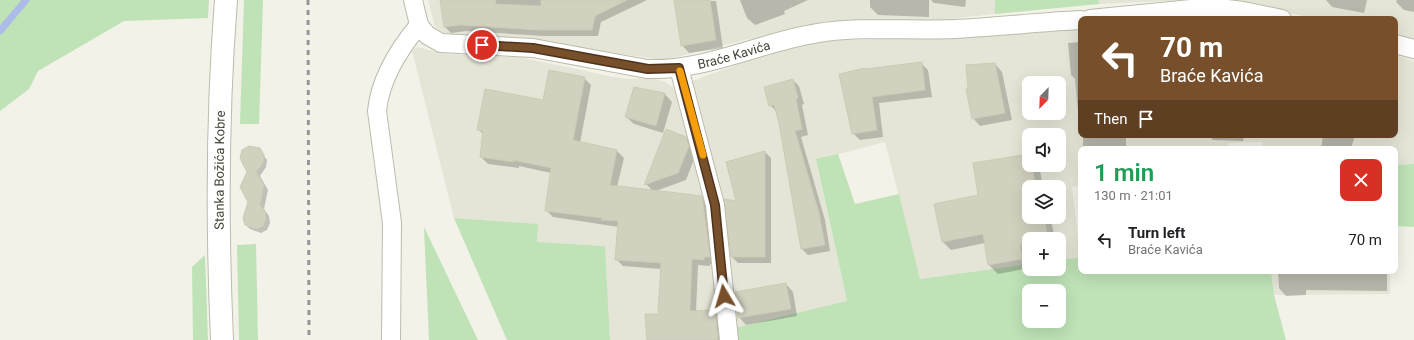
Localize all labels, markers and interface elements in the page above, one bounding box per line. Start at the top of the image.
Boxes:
pin [465,28,499,62]
text: 70 m [1160,31,1223,64]
icon: left [1094,32,1146,84]
icon: arrive [471,34,493,56]
street label: Braće Kavića [696,37,772,72]
text: Braće Kavića [1160,65,1263,86]
north arrow [1022,76,1066,120]
map controls [1022,76,1066,328]
icon: arrive [1135,108,1157,130]
street label: Stanka Božića Kobre [211,110,227,230]
text: Then [1094,110,1127,128]
button: sound [1022,128,1066,172]
text: 1 min [1094,159,1154,187]
button: close [1340,159,1382,201]
button: layers [1022,180,1066,224]
text: 130 m · 21:01 [1094,188,1173,203]
text: Turn left [1128,224,1185,242]
icon: left [1094,229,1116,251]
text: 70 m [1348,231,1382,249]
button: + [1022,232,1066,276]
text: Braće Kavića [1128,242,1203,257]
position arrow [703,275,745,317]
button: − [1022,284,1066,328]

